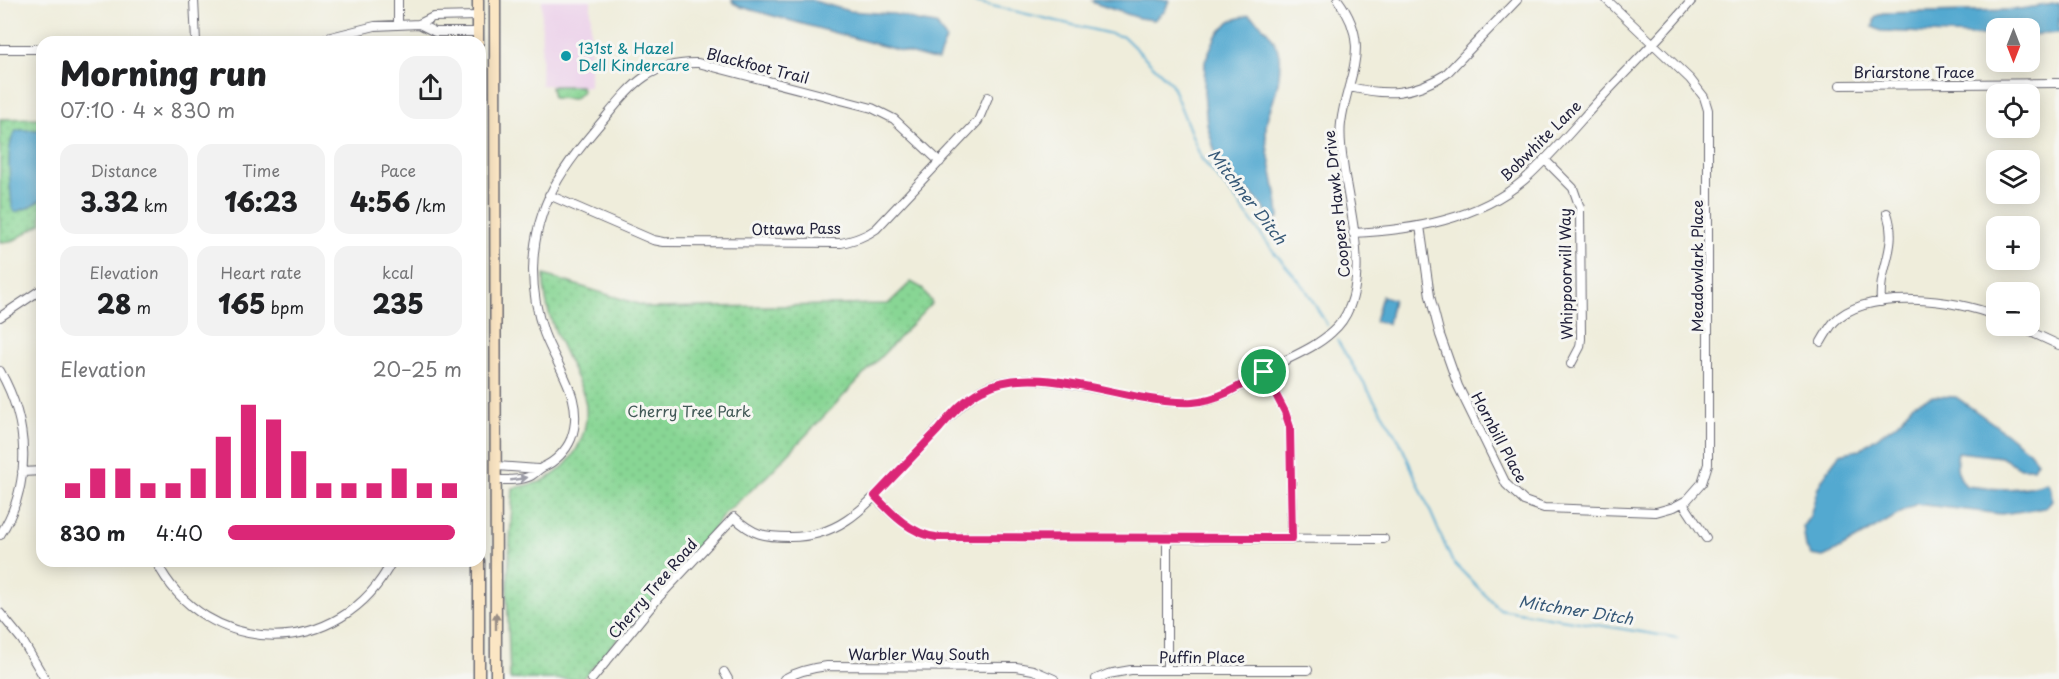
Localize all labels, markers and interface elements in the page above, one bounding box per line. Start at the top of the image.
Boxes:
north arrow [1986,18,2040,72]
map controls [1986,18,2040,336]
place label: 131st & Hazel Dell Kindercare [578,36,690,76]
street label: Blackfoot Trail [704,41,812,89]
text: Morning run [60,47,267,97]
marker: 131st & Hazel Dell Kindercare [559,49,573,63]
button: share [399,56,462,119]
street label: Briarstone Trace [1853,60,1975,83]
button: locate [1986,84,2040,138]
street label: Bobwhite Lane [1494,94,1586,186]
text: 07:10 · 4 × 830 m [60,95,235,125]
street label: Coopers Hawk Drive [1317,129,1355,279]
water label: Mitchner Ditch [1203,143,1293,249]
button: layers [1986,150,2040,204]
text: Distance [90,158,158,182]
text: Time [242,158,280,182]
text: Pace [380,158,416,182]
text: 3.32 [80,182,139,221]
text: 16:23 [224,182,298,221]
text: 4:56 [350,182,410,221]
text: km [139,193,168,217]
text: /km [410,193,446,217]
street label: Meadowlark Place [1685,200,1708,332]
street label: Whippoorwill Way [1552,208,1578,340]
street label: Ottawa Pass [751,216,841,240]
button: + [1986,216,2040,270]
text: Elevation [89,260,159,284]
text: Heart rate [221,260,301,284]
text: kcal [382,260,414,284]
button: − [1986,282,2040,336]
text: 28 [97,284,131,323]
text: 165 [218,284,266,323]
text: 235 [372,284,424,323]
text: m [131,295,151,319]
text: bpm [266,295,304,319]
pin [1238,346,1289,397]
text: Elevation [60,354,146,384]
text: 20–25 m [373,354,462,384]
icon: arrive [1247,355,1280,388]
street label: Hornbill Place [1466,388,1534,486]
park label: Cherry Tree Park [627,399,751,422]
one-way arrow [510,474,529,483]
text: 830 m [60,518,125,548]
text: 4:40 [156,518,203,548]
street label: Cherry Tree Road [602,533,702,643]
water label: Mitchner Ditch [1517,588,1636,630]
one-way arrow [491,611,501,630]
street label: Warbler Way South [848,642,990,665]
street label: Puffin Place [1159,645,1245,668]

